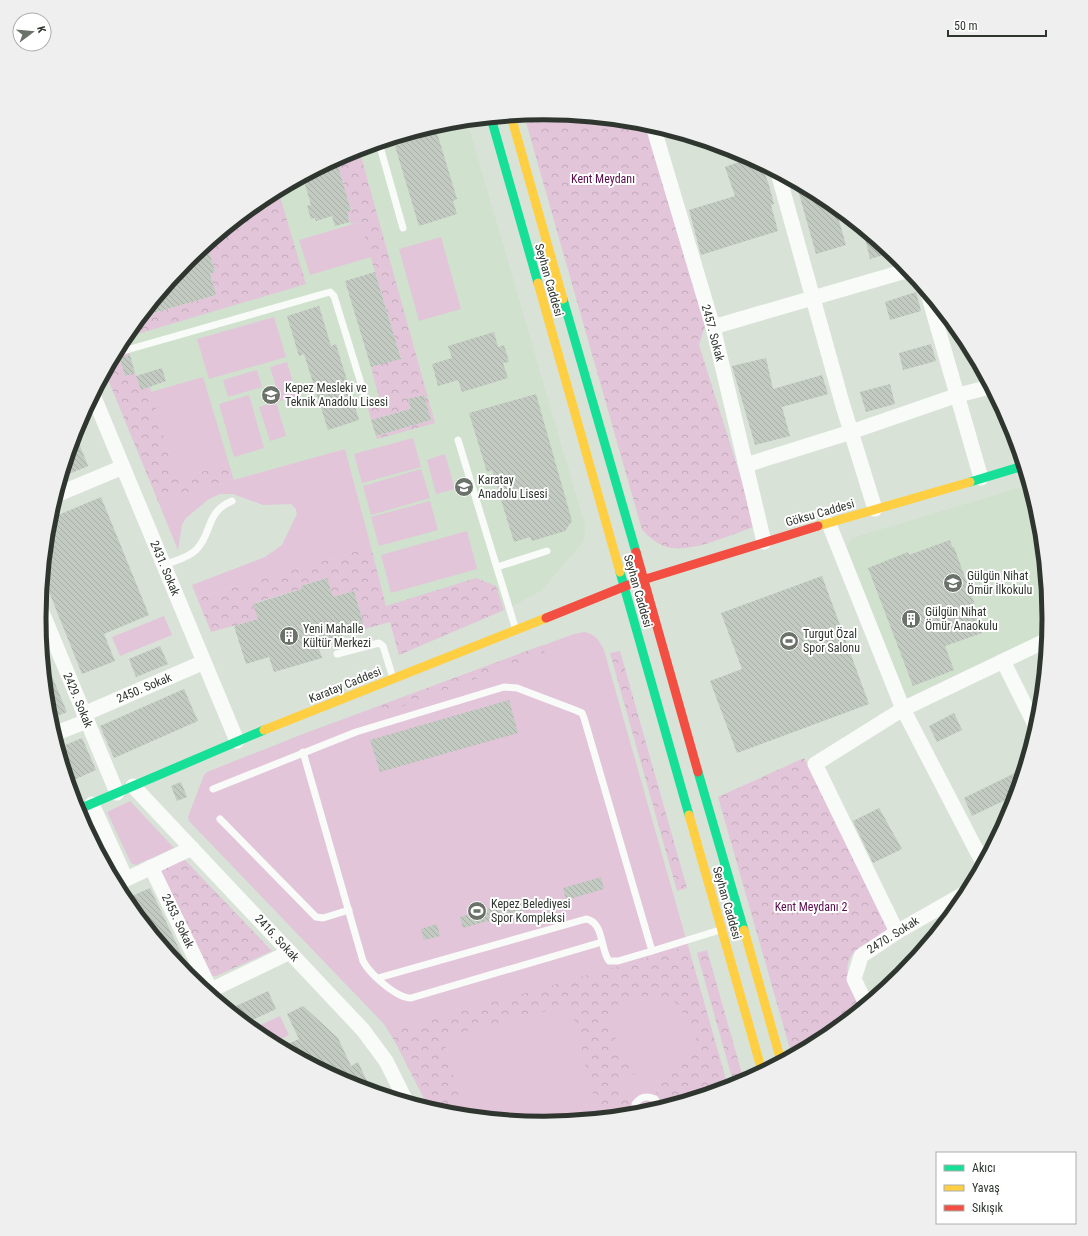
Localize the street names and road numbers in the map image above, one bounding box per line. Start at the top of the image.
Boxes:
street label: Seyhan Caddesi [532,242,566,318]
street label: 2457. Sokak [699,303,727,364]
street label: Göksu Caddesi [784,497,856,529]
street label: 2431. Sokak [147,538,183,598]
street label: Seyhan Caddesi [621,553,655,629]
street label: Karatay Caddesi [307,664,383,706]
street label: 2429. Sokak [60,670,96,730]
street label: 2450. Sokak [114,670,174,706]
street label: Seyhan Caddesi [710,865,744,941]
street label: 2453. Sokak [159,892,197,951]
street label: 2416. Sokak [252,912,302,965]
street label: 2470. Sokak [865,913,922,956]

